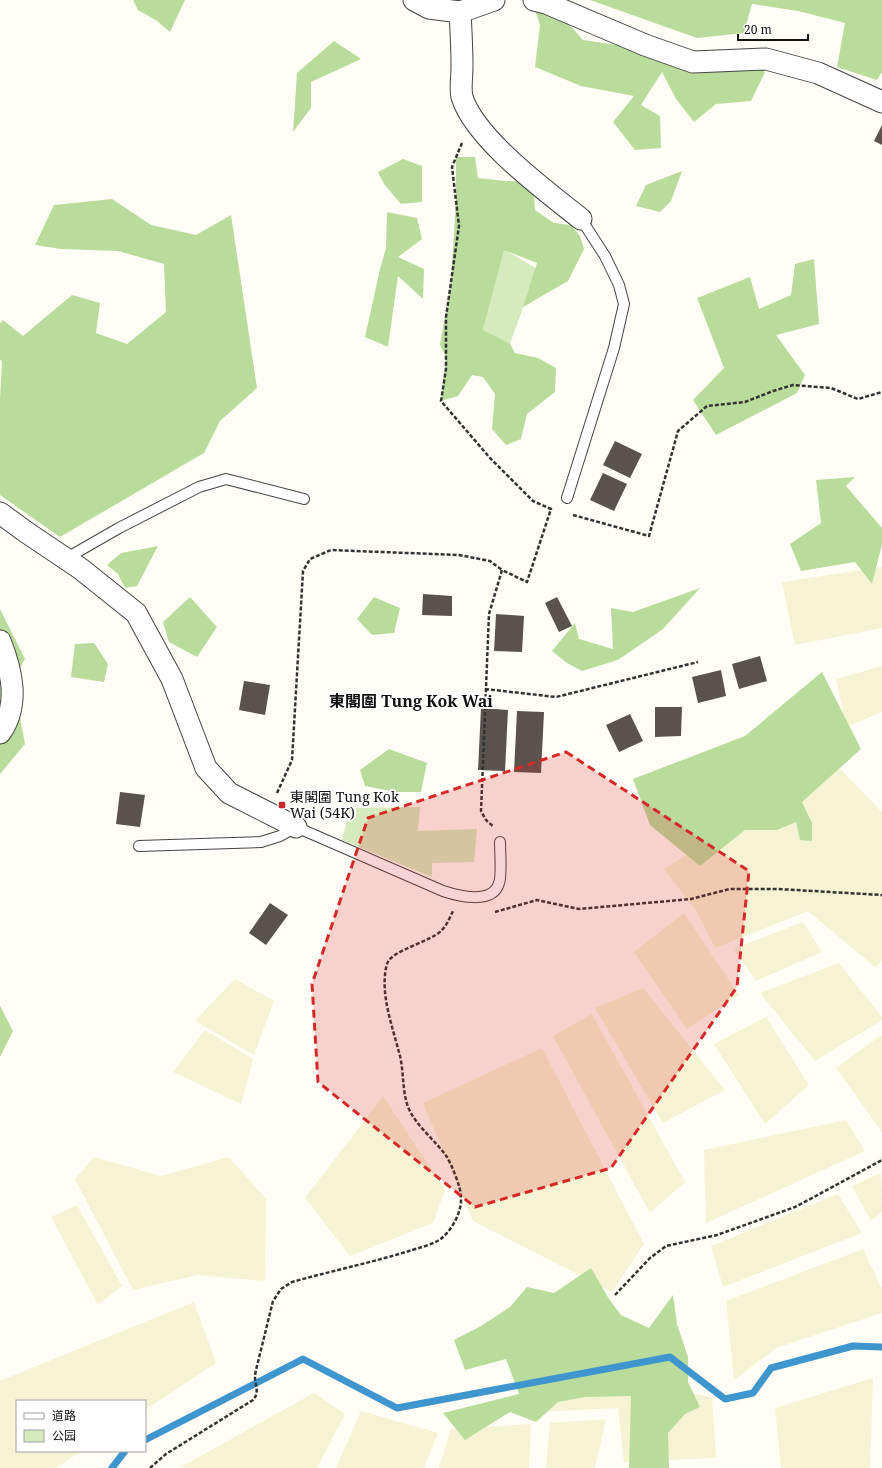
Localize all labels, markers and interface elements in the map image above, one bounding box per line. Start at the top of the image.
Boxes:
scale bar [738,16,808,42]
text: 20 m [744,21,772,38]
district label: 東閣圍 Tung Kok Wai [329,690,493,712]
place label: 東閣圍 Tung Kok Wai (54K) [290,787,400,822]
marker: 東閣圍 Tung Kok Wai (54K) [277,800,287,810]
legend [16,1400,146,1452]
text: 道路 [52,1407,76,1424]
text: 公园 [52,1427,76,1444]

